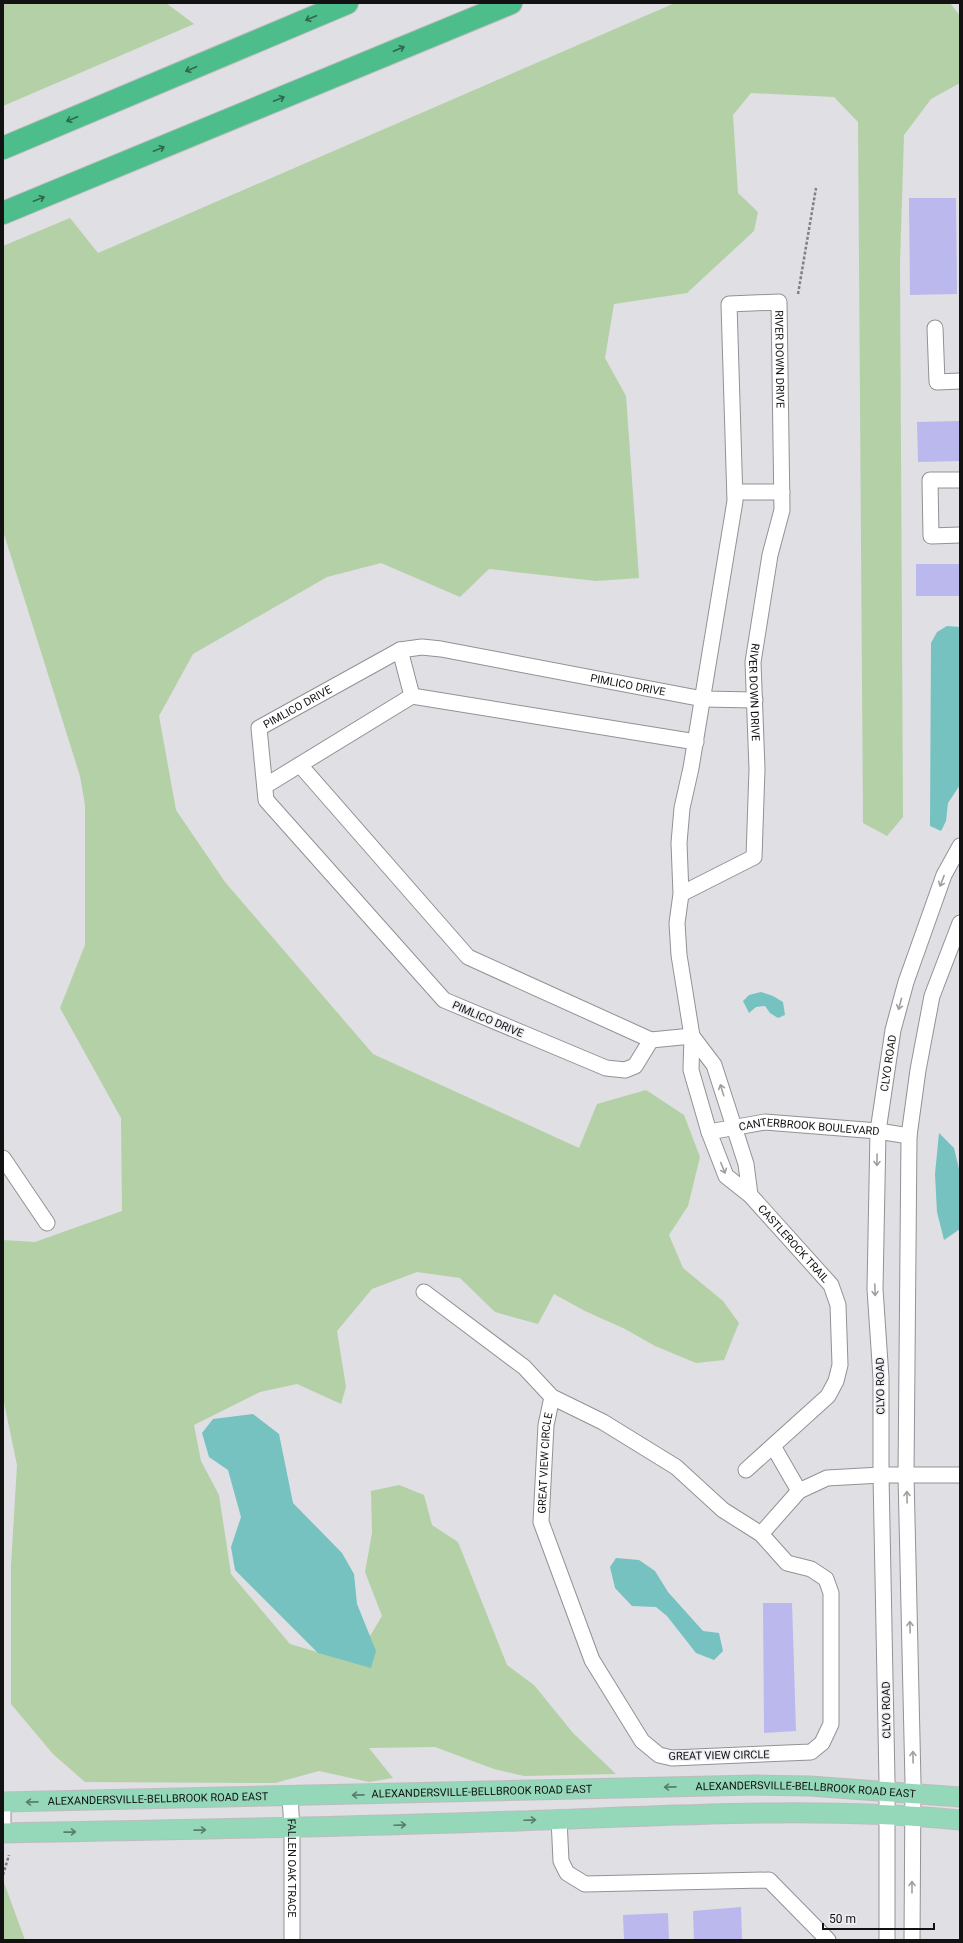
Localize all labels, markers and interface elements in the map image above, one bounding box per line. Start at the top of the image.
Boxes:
one-way arrow [305,15,317,22]
one-way arrow [393,45,405,53]
one-way arrow [186,66,198,73]
one-way arrow [273,95,285,102]
one-way arrow [66,116,78,124]
one-way arrow [153,145,165,152]
one-way arrow [33,194,45,202]
street label: RIVER DOWN DRIVE [772,310,787,408]
street label: RIVER DOWN DRIVE [746,642,762,741]
street label: PIMLICO DRIVE [589,672,667,699]
street label: PIMLICO DRIVE [261,683,334,731]
one-way arrow [938,874,946,886]
one-way arrow [896,997,903,1010]
street label: PIMLICO DRIVE [450,999,525,1040]
street label: CLYO ROAD [878,1034,899,1092]
one-way arrow [718,1084,725,1097]
street label: CANTERBROOK BOULEVARD [738,1116,880,1138]
one-way arrow [873,1153,881,1166]
one-way arrow [720,1162,728,1174]
street label: CASTLEROCK TRAIL [755,1202,832,1286]
one-way arrow [872,1283,879,1296]
street label: CLYO ROAD [874,1357,887,1415]
street label: GREAT VIEW CIRCLE [535,1411,555,1514]
one-way arrow [903,1491,911,1504]
one-way arrow [906,1621,914,1634]
street label: CLYO ROAD [880,1681,893,1739]
street label: GREAT VIEW CIRCLE [668,1748,770,1763]
one-way arrow [909,1751,917,1764]
street label: ALEXANDERSVILLE-BELLBROOK ROAD EAST [695,1779,917,1801]
street label: ALEXANDERSVILLE-BELLBROOK ROAD EAST [371,1783,593,1801]
one-way arrow [664,1784,677,1791]
street label: ALEXANDERSVILLE-BELLBROOK ROAD EAST [47,1790,269,1808]
one-way arrow [352,1791,365,1799]
one-way arrow [26,1798,39,1806]
one-way arrow [523,1816,536,1824]
street label: FALLEN OAK TRACE [284,1818,298,1917]
one-way arrow [393,1821,406,1828]
one-way arrow [193,1826,206,1833]
one-way arrow [63,1828,76,1835]
one-way arrow [908,1881,916,1894]
scale bar [823,1905,934,1931]
text: 50 m [829,1912,856,1926]

